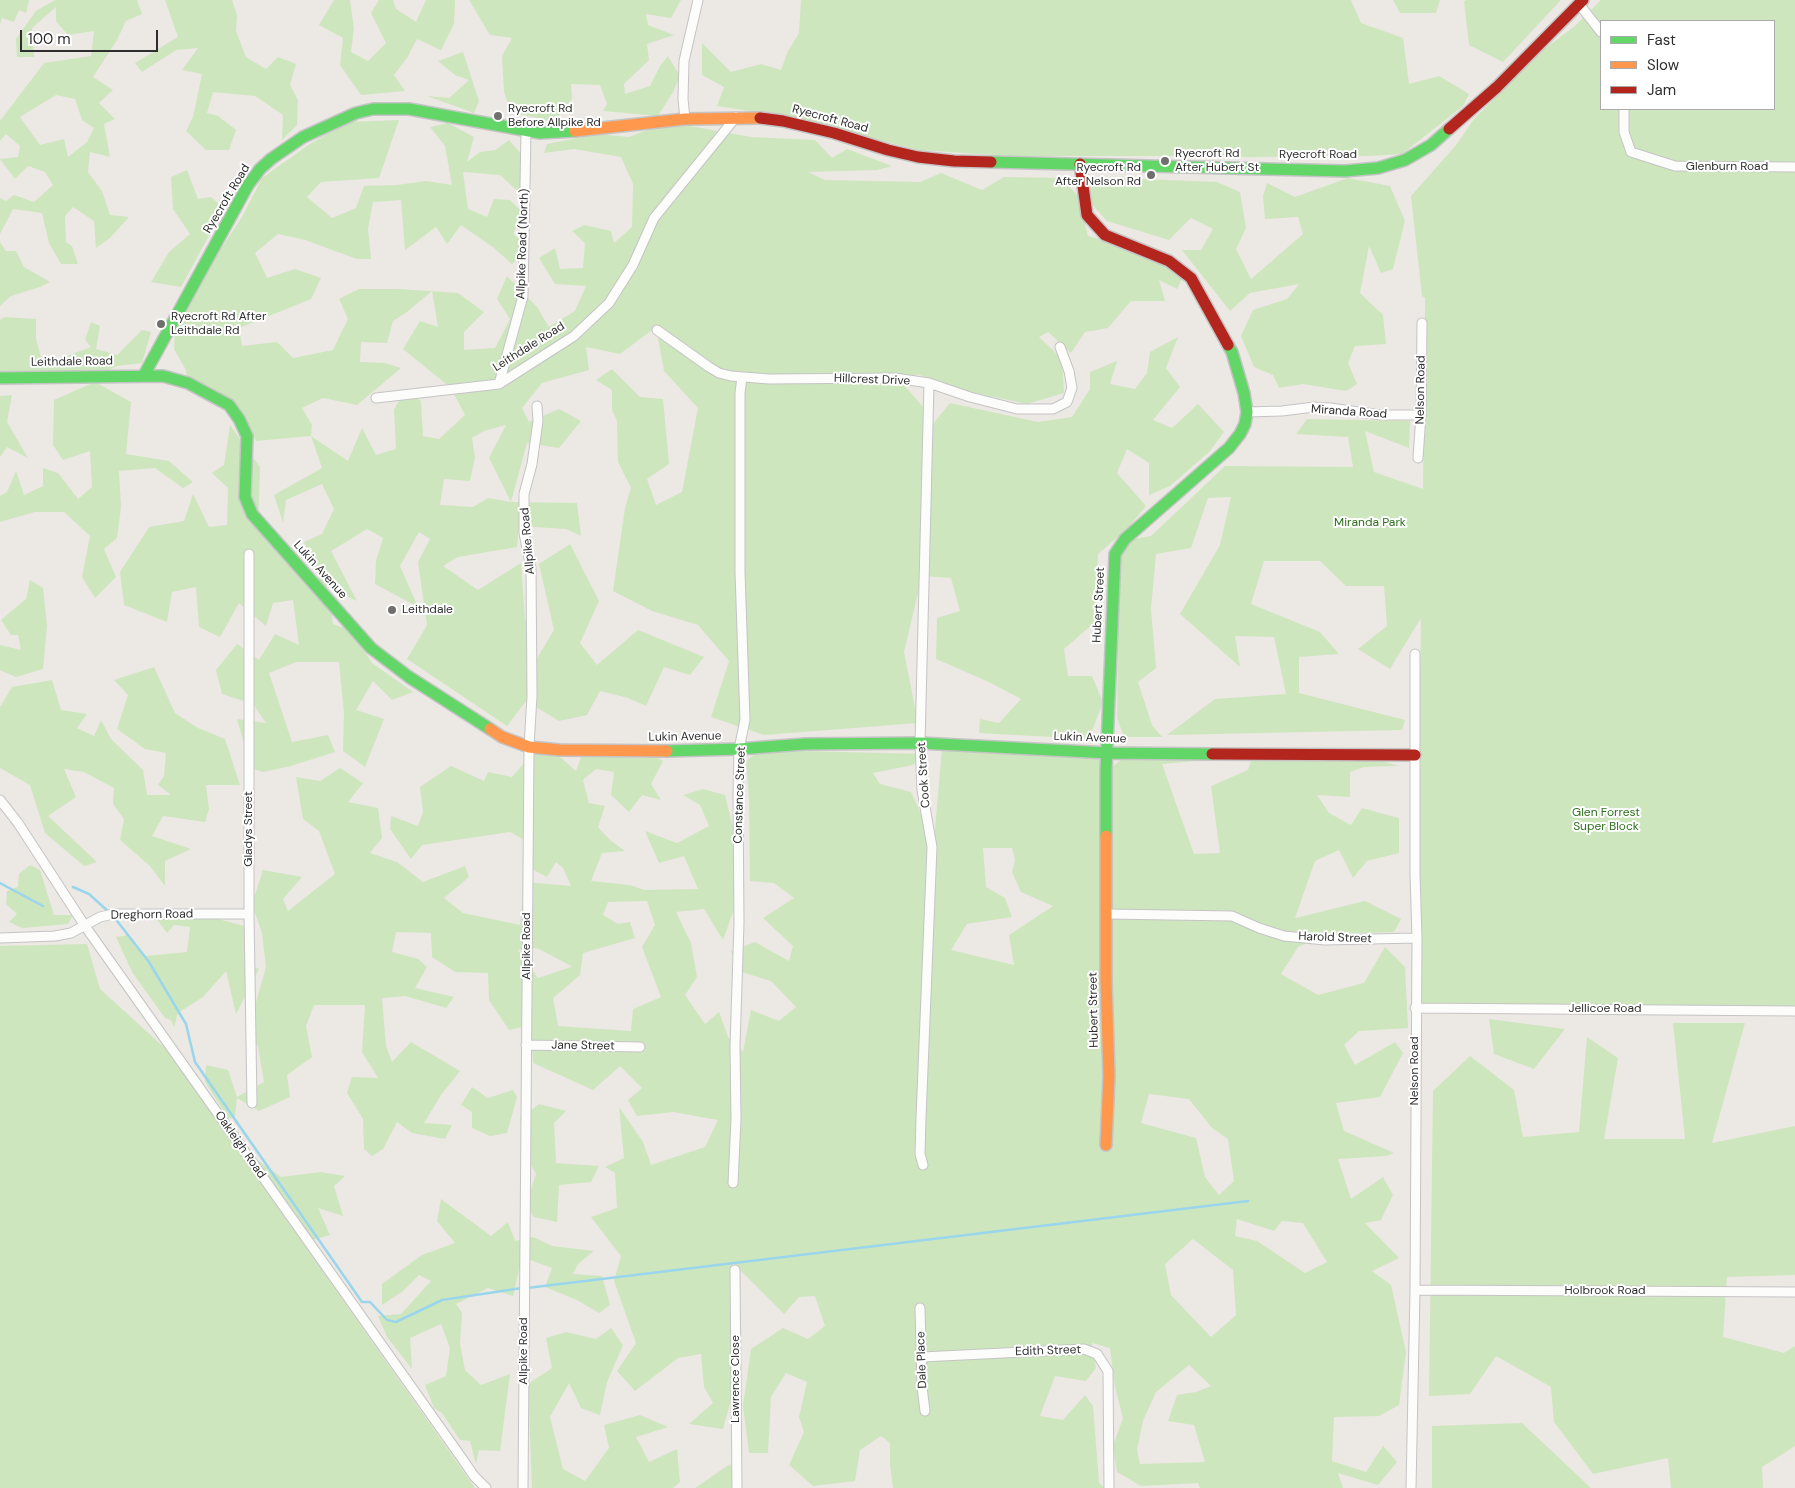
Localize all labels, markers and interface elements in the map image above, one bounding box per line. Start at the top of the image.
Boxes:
scale bar [22,20,160,52]
legend [1600,20,1775,110]
text: 100 m [28,29,71,49]
text: Fast [1647,30,1676,50]
text: Slow [1647,55,1679,75]
text: Jam [1647,80,1676,100]
place label: Ryecroft Rd Before Allpike Rd [508,102,601,130]
street label: Ryecroft Road [790,102,870,136]
marker: Ryecroft Rd Before Allpike Rd [492,110,504,122]
place label: Ryecroft Rd After Hubert St [1175,147,1259,175]
street label: Ryecroft Road [1279,148,1357,162]
marker: Ryecroft Rd After Hubert St [1159,155,1171,167]
street label: Glenburn Road [1686,160,1768,174]
place label: Ryecroft Rd After Nelson Rd [1055,161,1141,189]
street label: Ryecroft Road [201,162,253,236]
marker: Ryecroft Rd After Nelson Rd [1145,169,1157,181]
street label: Allpike Road (North) [514,188,532,300]
place label: Ryecroft Rd After Leithdale Rd [171,310,266,338]
marker: Ryecroft Rd After Leithdale Rd [155,318,167,330]
street label: Leithdale Road [490,319,568,375]
street label: Leithdale Road [31,354,113,370]
street label: Nelson Road [1413,355,1429,425]
street label: Hillcrest Drive [834,371,910,389]
street label: Miranda Road [1311,402,1387,422]
street label: Allpike Road [518,507,538,575]
park label: Miranda Park [1334,516,1406,530]
street label: Lukin Avenue [290,538,350,602]
street label: Hubert Street [1090,567,1108,643]
place label: Leithdale [402,603,453,617]
marker: Leithdale [386,604,398,616]
street label: Lukin Avenue [648,729,722,745]
street label: Lukin Avenue [1053,730,1127,746]
street label: Cook Street [915,742,933,808]
street label: Constance Street [731,746,749,844]
street label: Gladys Street [242,791,256,867]
park label: Glen Forrest Super Block [1572,806,1640,834]
street label: Dreghorn Road [111,907,193,923]
street label: Allpike Road [520,912,534,980]
street label: Harold Street [1298,930,1372,946]
street label: Hubert Street [1086,972,1102,1048]
street label: Jellicoe Road [1569,1002,1641,1016]
street label: Nelson Road [1408,1037,1422,1105]
street label: Jane Street [551,1038,615,1054]
street label: Oakleigh Road [211,1109,269,1181]
street label: Holbrook Road [1564,1284,1646,1298]
street label: Allpike Road [517,1317,531,1385]
street label: Dale Place [914,1331,930,1389]
street label: Lawrence Close [729,1335,743,1423]
street label: Edith Street [1015,1343,1081,1359]

